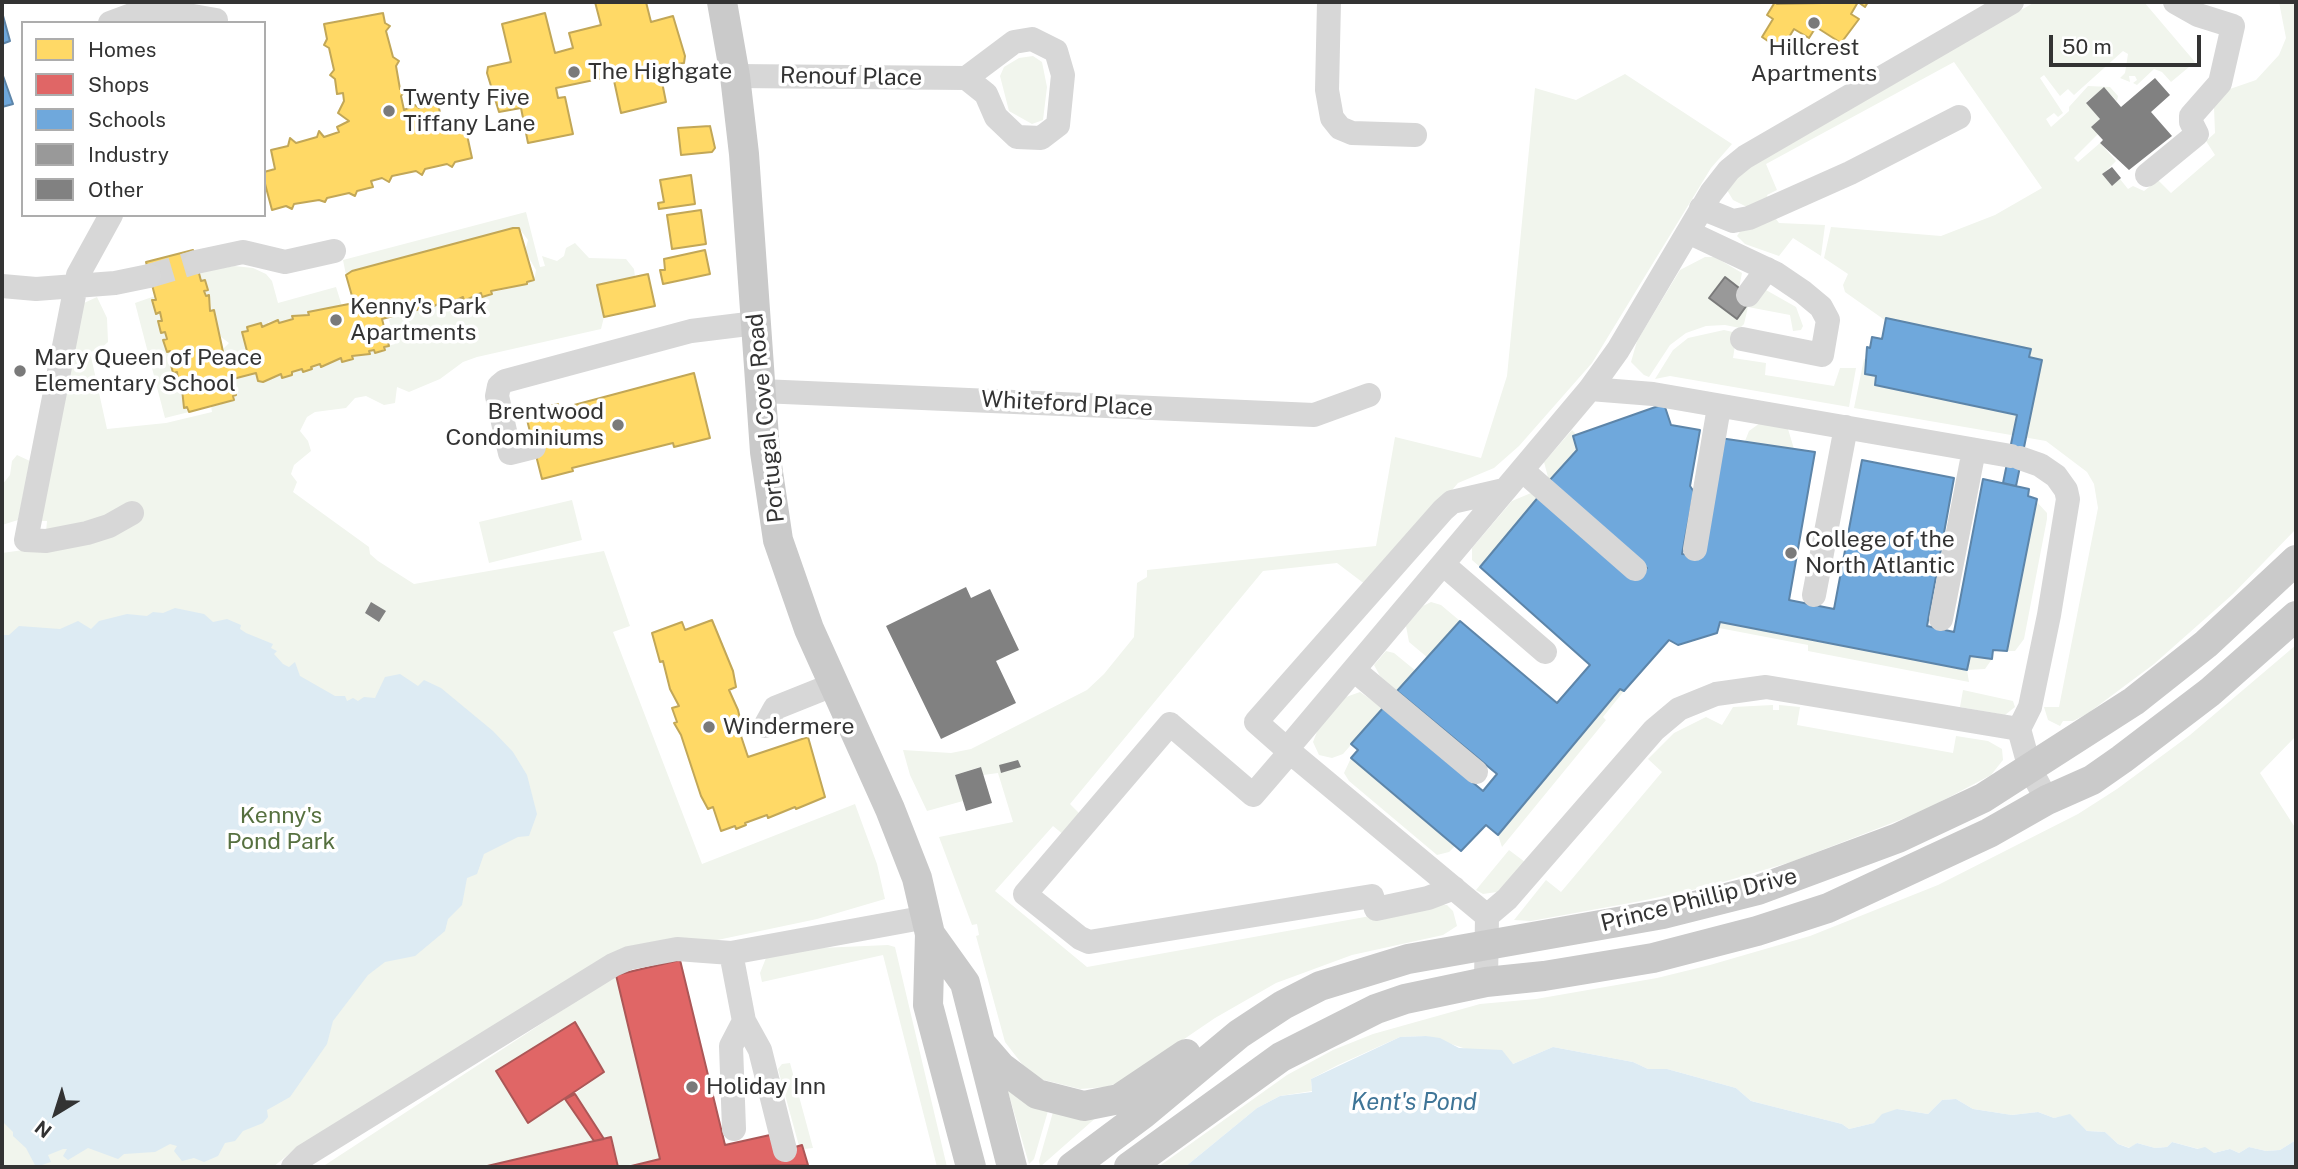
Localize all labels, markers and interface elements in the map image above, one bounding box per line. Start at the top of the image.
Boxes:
marker: Hillcrest Apartments [1806,15,1822,31]
legend [21,21,266,217]
scale bar [2053,21,2205,65]
place label: Hillcrest Apartments [1751,34,1877,88]
text: 50 m [2062,34,2112,59]
text: Homes [88,37,156,62]
place label: The Highgate [588,58,732,86]
street label: Renouf Place [780,62,922,92]
marker: The Highgate [566,64,582,80]
text: Shops [88,72,149,97]
place label: Twenty Five Tiffany Lane [403,84,536,138]
marker: Twenty Five Tiffany Lane [381,103,397,119]
text: Schools [88,107,166,132]
text: Industry [88,142,169,167]
text: Other [88,177,144,202]
place label: Kenny's Park Apartments [350,293,487,347]
marker: Kenny's Park Apartments [328,312,344,328]
street label: Portugal Cove Road [741,312,791,524]
place label: Mary Queen of Peace Elementary School [34,344,262,398]
marker: Mary Queen of Peace Elementary School [12,363,28,379]
street label: Whiteford Place [980,386,1154,422]
place label: Brentwood Condominiums [446,398,604,452]
marker: Brentwood Condominiums [610,417,626,433]
place label: College of the North Atlantic [1805,526,1955,580]
marker: College of the North Atlantic [1783,545,1799,561]
place label: Windermere [723,713,855,741]
marker: Windermere [701,719,717,735]
park label: Kenny's Pond Park [226,802,336,856]
street label: Prince Phillip Drive [1598,862,1800,938]
place label: Holiday Inn [706,1073,826,1101]
north arrow [21,1078,91,1148]
marker: Holiday Inn [684,1079,700,1095]
water label: Kent's Pond [1351,1089,1477,1117]
text: N [30,1116,56,1143]

